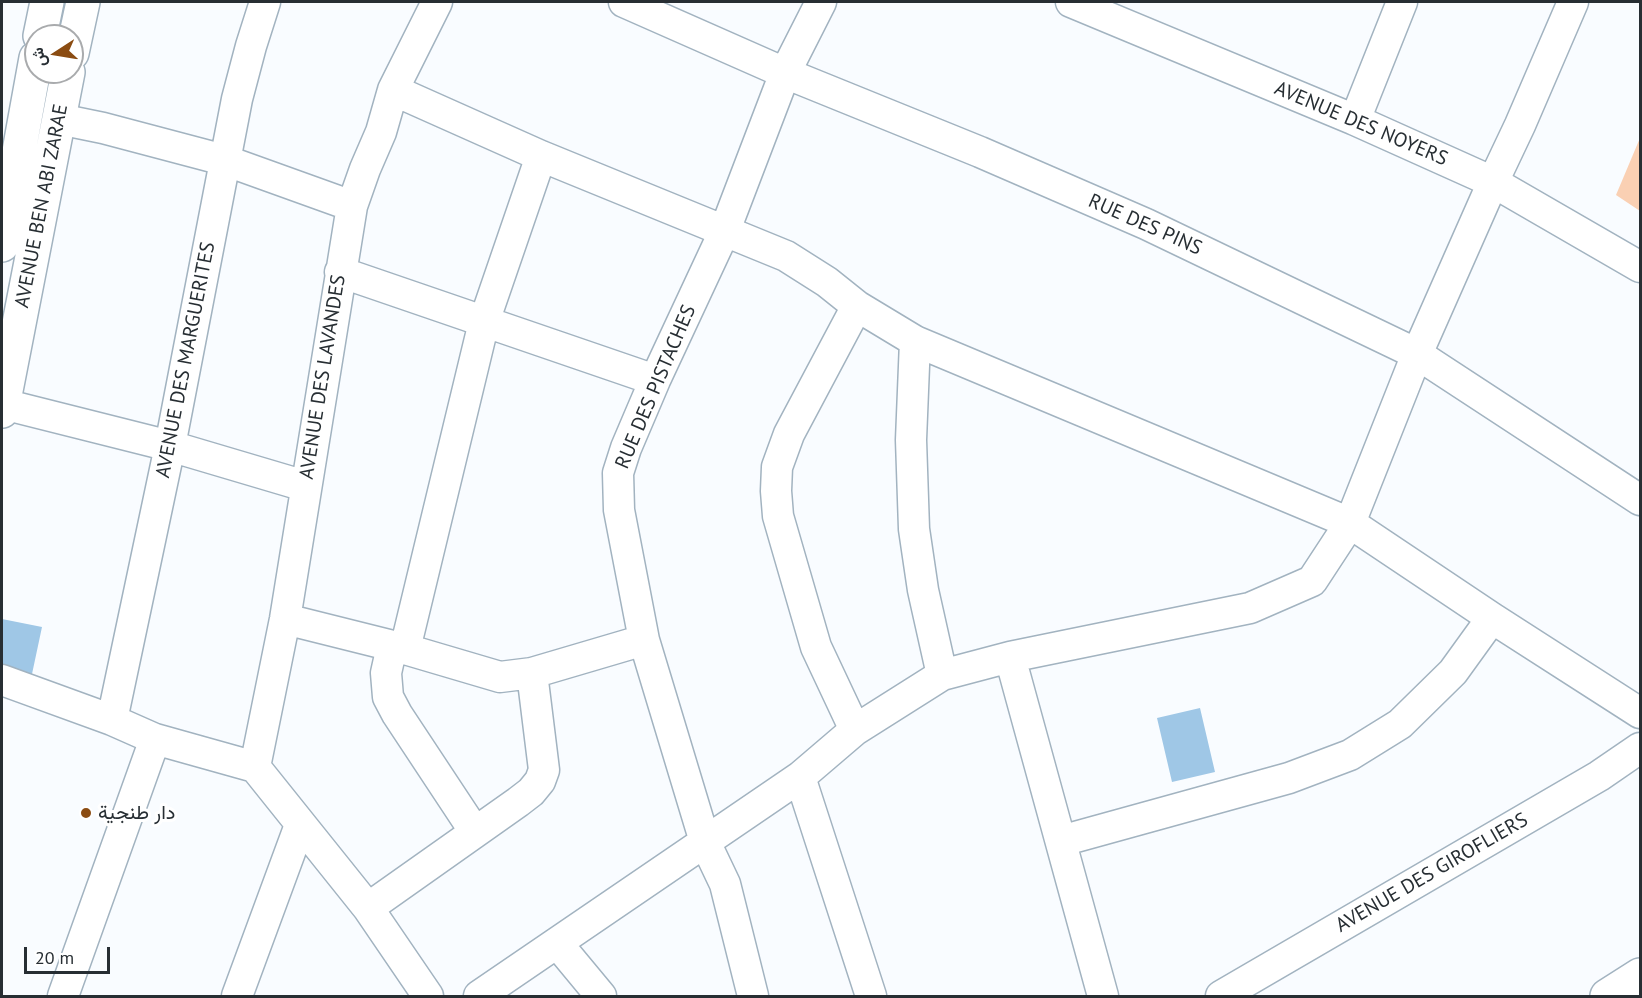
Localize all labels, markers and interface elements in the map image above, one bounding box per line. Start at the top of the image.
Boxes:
north arrow [24,24,84,84]
text: ش [27,46,50,69]
street label: AVENUE DES NOYERS [1271,77,1451,171]
street label: AVENUE BEN ABI ZARAE [10,102,74,310]
street label: RUE DES PINS [1084,189,1206,261]
street label: AVENUE DES MARGUERITES [151,240,221,480]
street label: AVENUE DES LAVANDES [295,273,351,481]
street label: RUE DES PISTACHES [611,302,701,472]
place label: دار طنجية [98,801,175,825]
marker: دار طنجية [79,806,93,820]
street label: AVENUE DES GIROFLIERS [1332,808,1532,938]
scale bar [27,935,112,973]
text: 20 m [35,946,74,969]

